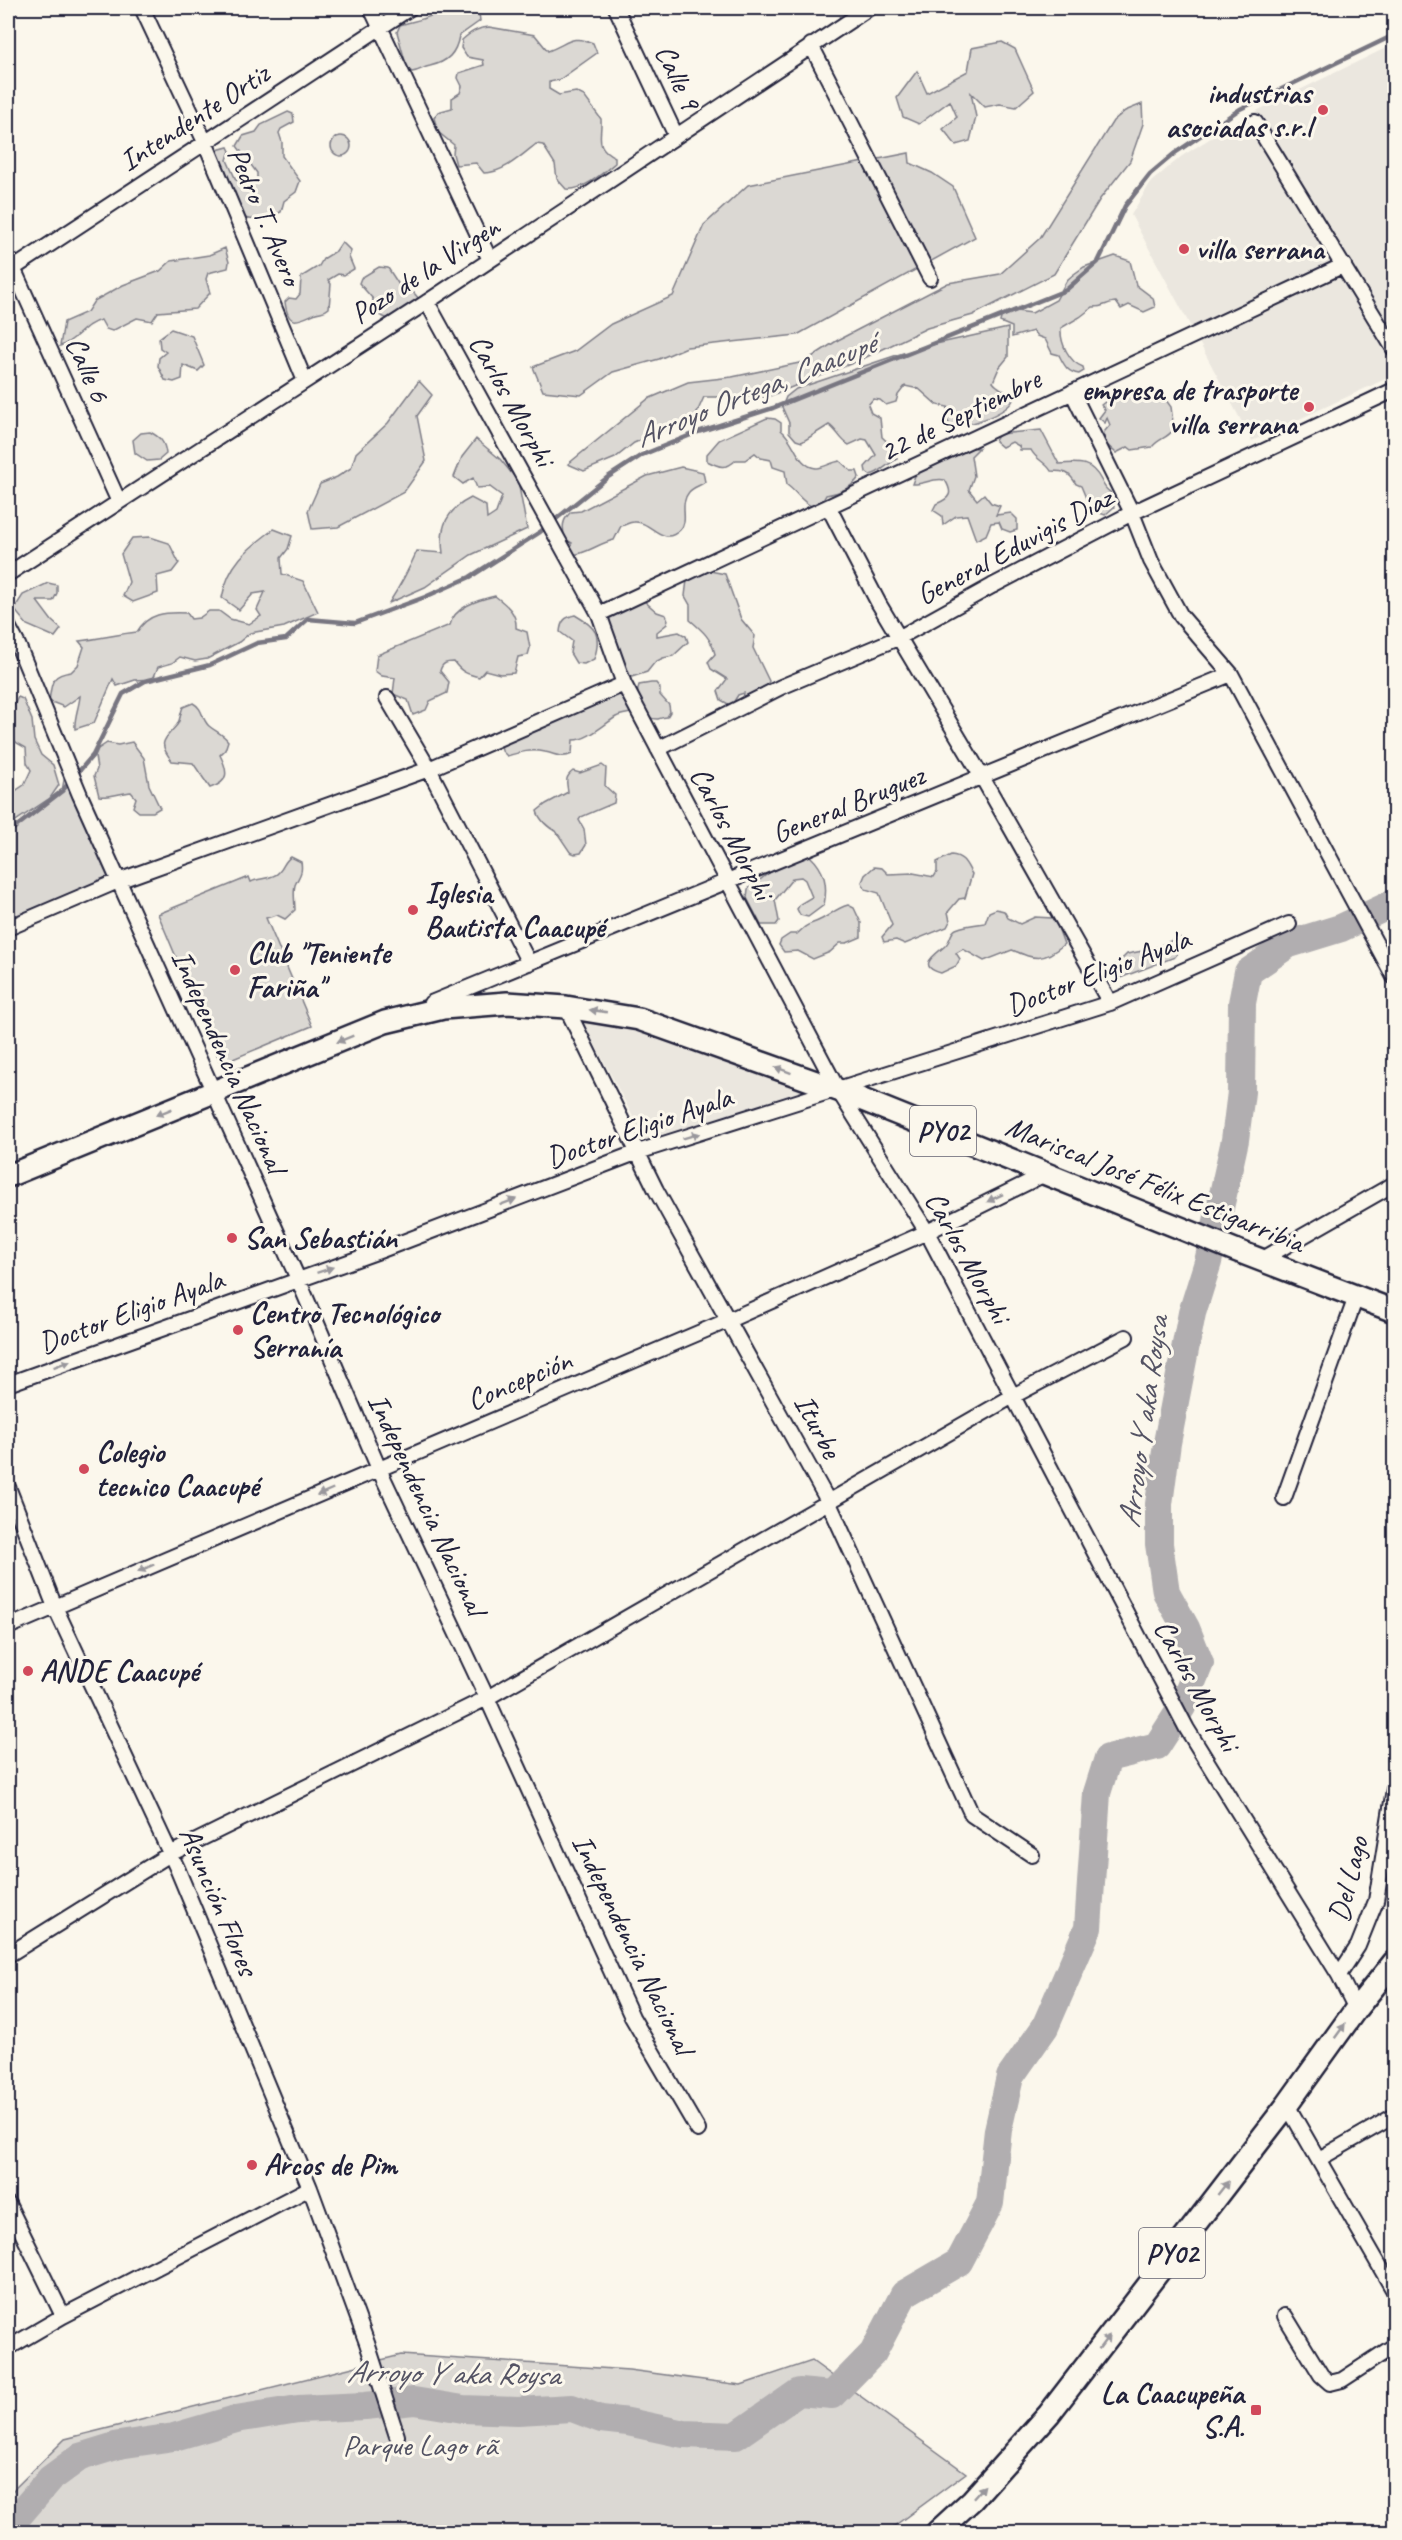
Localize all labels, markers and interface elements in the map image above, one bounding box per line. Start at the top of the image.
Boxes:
street label: Calle 9 [646,38,711,118]
street label: Intendente Ortiz [112,54,277,180]
place label: industrias asociadas s.r.l [1166,74,1317,146]
marker: industrias asociadas s.r.l [1316,103,1330,117]
street label: Pedro T. Avero [219,141,312,294]
street label: Pozo de la Virgen [343,207,508,332]
place label: villa serrana [1196,230,1327,268]
marker: villa serrana [1177,242,1191,256]
water label: Arroyo Ortega, Caacupé [629,320,890,457]
street label: Carlos Morphi [460,327,565,475]
street label: Calle 6 [57,330,120,409]
street label: 22 de Septiembre [873,359,1049,470]
place label: empresa de trasporte villa serrana [1082,371,1300,443]
marker: empresa de trasporte villa serrana [1302,400,1316,414]
street label: General Eduvigis Díaz [910,477,1122,614]
street label: General Bruguez [766,756,931,852]
street label: Carlos Morphi [681,760,784,909]
place label: Iglesia Bautista Caacupé [425,874,609,946]
marker: Iglesia Bautista Caacupé [406,903,420,917]
street label: Doctor Eligio Ayala [1001,919,1197,1024]
place label: Club "Teniente Fariña" [247,934,393,1006]
street label: Independencia Nacional [163,944,297,1183]
marker: Club "Teniente Fariña" [228,963,242,977]
one-way arrow [588,1006,607,1015]
one-way arrow [336,1035,354,1044]
one-way arrow [774,1064,792,1074]
street label: Doctor Eligio Ayala [541,1077,739,1177]
road number: PY02 [910,1106,976,1156]
one-way arrow [155,1107,173,1117]
street label: Mariscal José Félix Estigarribia [1000,1107,1312,1262]
one-way arrow [682,1131,700,1140]
street label: Carlos Morphi [916,1184,1021,1332]
one-way arrow [986,1194,1003,1203]
one-way arrow [499,1197,517,1207]
place label: San Sebastián [244,1219,398,1257]
marker: San Sebastián [225,1231,239,1245]
street label: Doctor Eligio Ayala [33,1259,230,1362]
one-way arrow [316,1264,334,1274]
place label: Centro Tecnológico Serranía [250,1294,442,1366]
water label: Arroyo Y aka Roysa [1108,1310,1179,1530]
marker: Centro Tecnológico Serranía [231,1323,245,1337]
street label: Concepción [461,1340,579,1419]
one-way arrow [54,1359,72,1369]
street label: Independencia Nacional [359,1387,497,1625]
street label: Iturbe [786,1388,852,1466]
place label: Colegio tecnico Caacupé [96,1433,263,1505]
marker: Colegio tecnico Caacupé [77,1462,91,1476]
one-way arrow [316,1488,334,1497]
one-way arrow [137,1564,154,1573]
street label: Carlos Morphi [1145,1612,1250,1760]
place label: ANDE Caacupé [40,1652,203,1690]
marker: ANDE Caacupé [21,1664,35,1678]
street label: Asunción Flores [171,1821,268,1984]
street label: Independencia Nacional [563,1828,705,2065]
street label: Del Lago [1319,1831,1377,1925]
one-way arrow [1334,2024,1346,2040]
place label: Arcos de Pim [264,2146,399,2184]
marker: Arcos de Pim [245,2158,259,2172]
one-way arrow [1217,2180,1229,2195]
road number: PY02 [1139,2228,1205,2278]
one-way arrow [1098,2334,1110,2350]
water label: Arroyo Y aka Roysa [346,2351,564,2395]
place label: La Caacupeña S.A. [1101,2374,1247,2446]
marker: La Caacupeña S.A. [1249,2403,1263,2417]
park label: Parque Lago rã [343,2426,500,2464]
one-way arrow [972,2485,985,2500]

